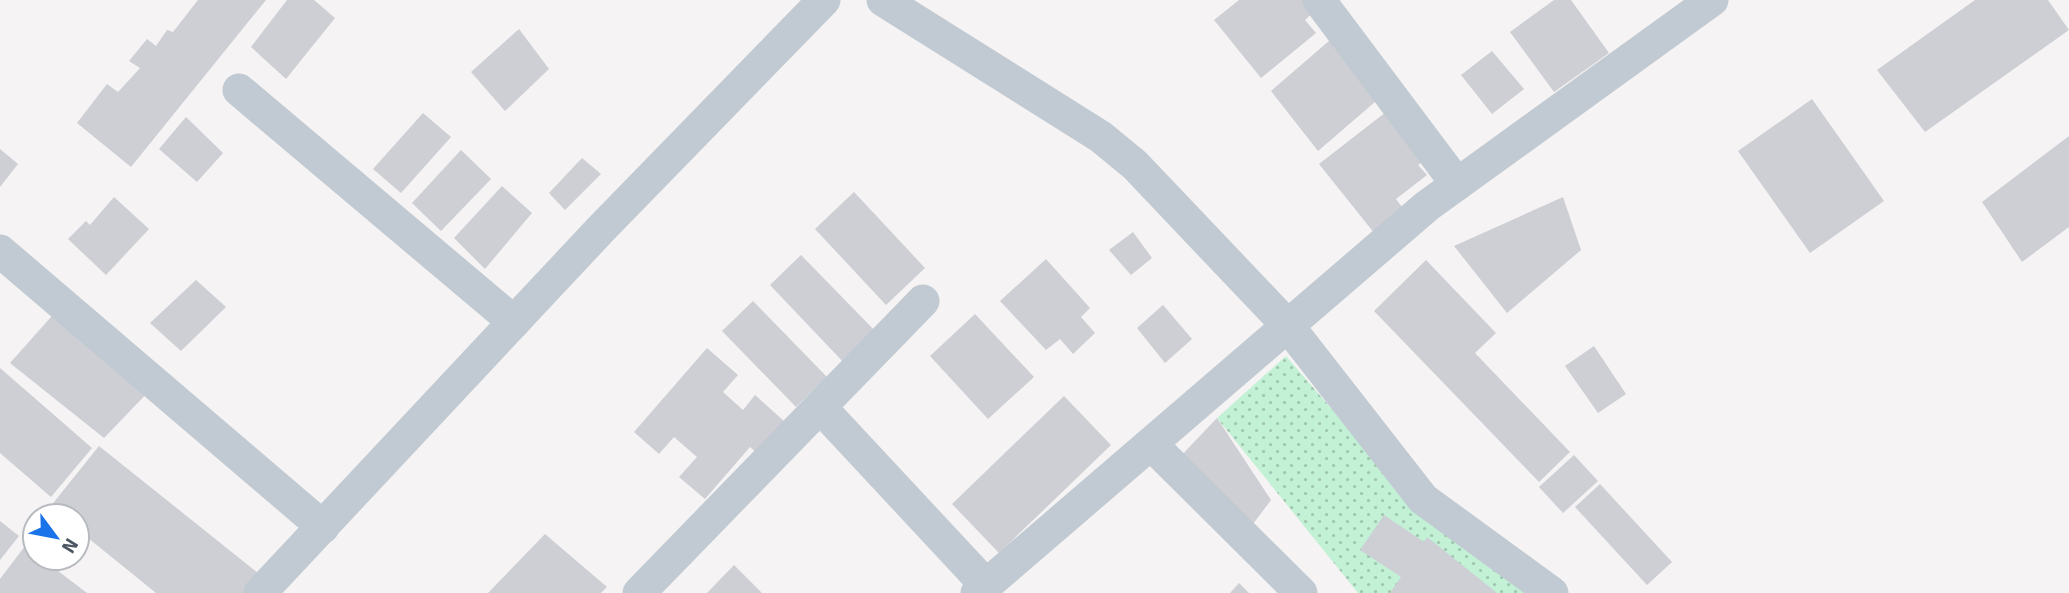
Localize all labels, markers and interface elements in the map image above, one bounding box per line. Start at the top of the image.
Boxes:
north arrow [21,502,91,572]
text: N [56,534,83,557]

